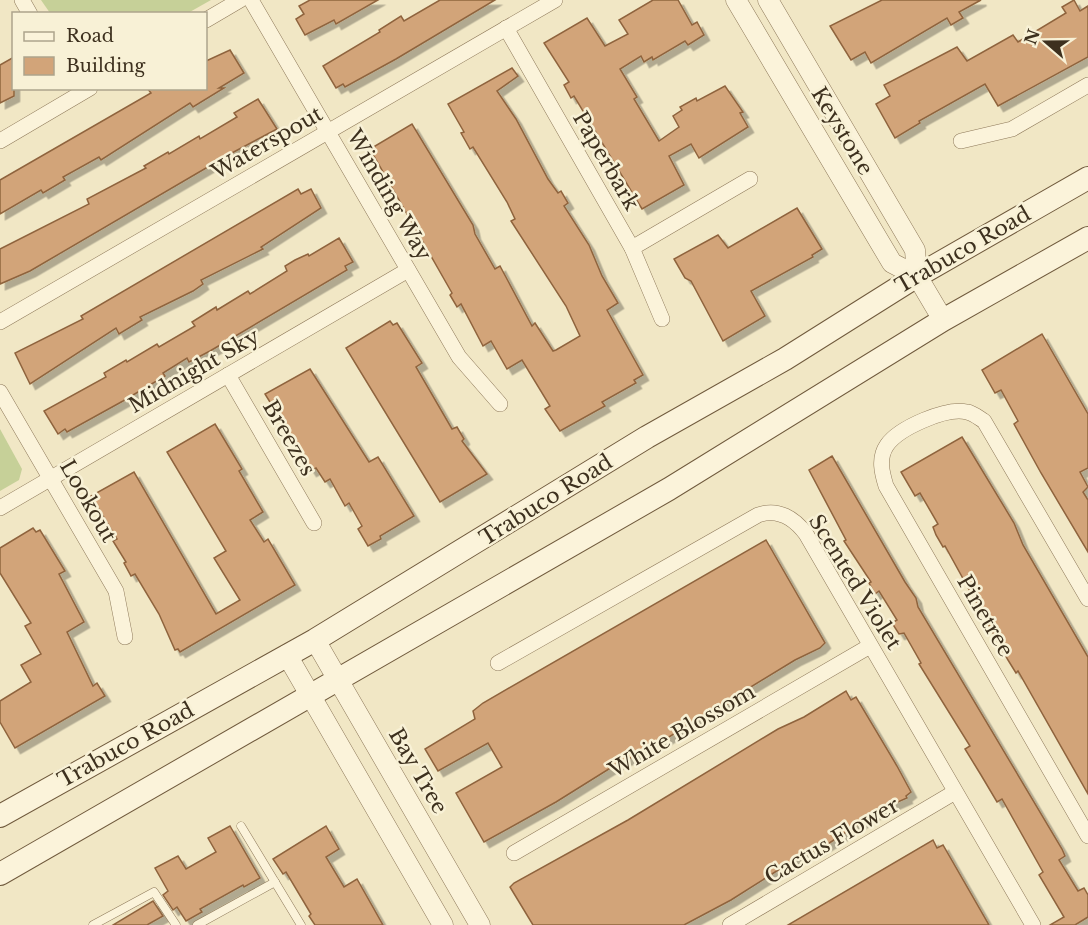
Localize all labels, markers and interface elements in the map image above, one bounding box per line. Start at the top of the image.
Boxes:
legend [12,12,207,90]
north arrow [1016,12,1076,72]
text: Road [66,25,114,47]
text: N [1020,26,1044,47]
text: Building [66,55,145,77]
street label: Keystone [805,82,879,180]
street label: Waterspout [206,101,327,186]
street label: Paperbark [567,107,645,215]
street label: Winding Way [340,124,437,266]
street label: Trabuco Road [891,201,1035,299]
street label: Midnight Sky [124,323,265,419]
street label: Breezes [257,395,321,481]
street label: Trabuco Road [475,449,617,551]
street label: Lookout [54,455,122,547]
street label: Scented Violet [803,510,907,654]
street label: Pinetree [951,571,1019,661]
street label: White Blossom [603,678,760,784]
street label: Trabuco Road [53,697,199,793]
street label: Bay Tree [383,724,453,818]
street label: Cactus Flower [760,792,904,890]

